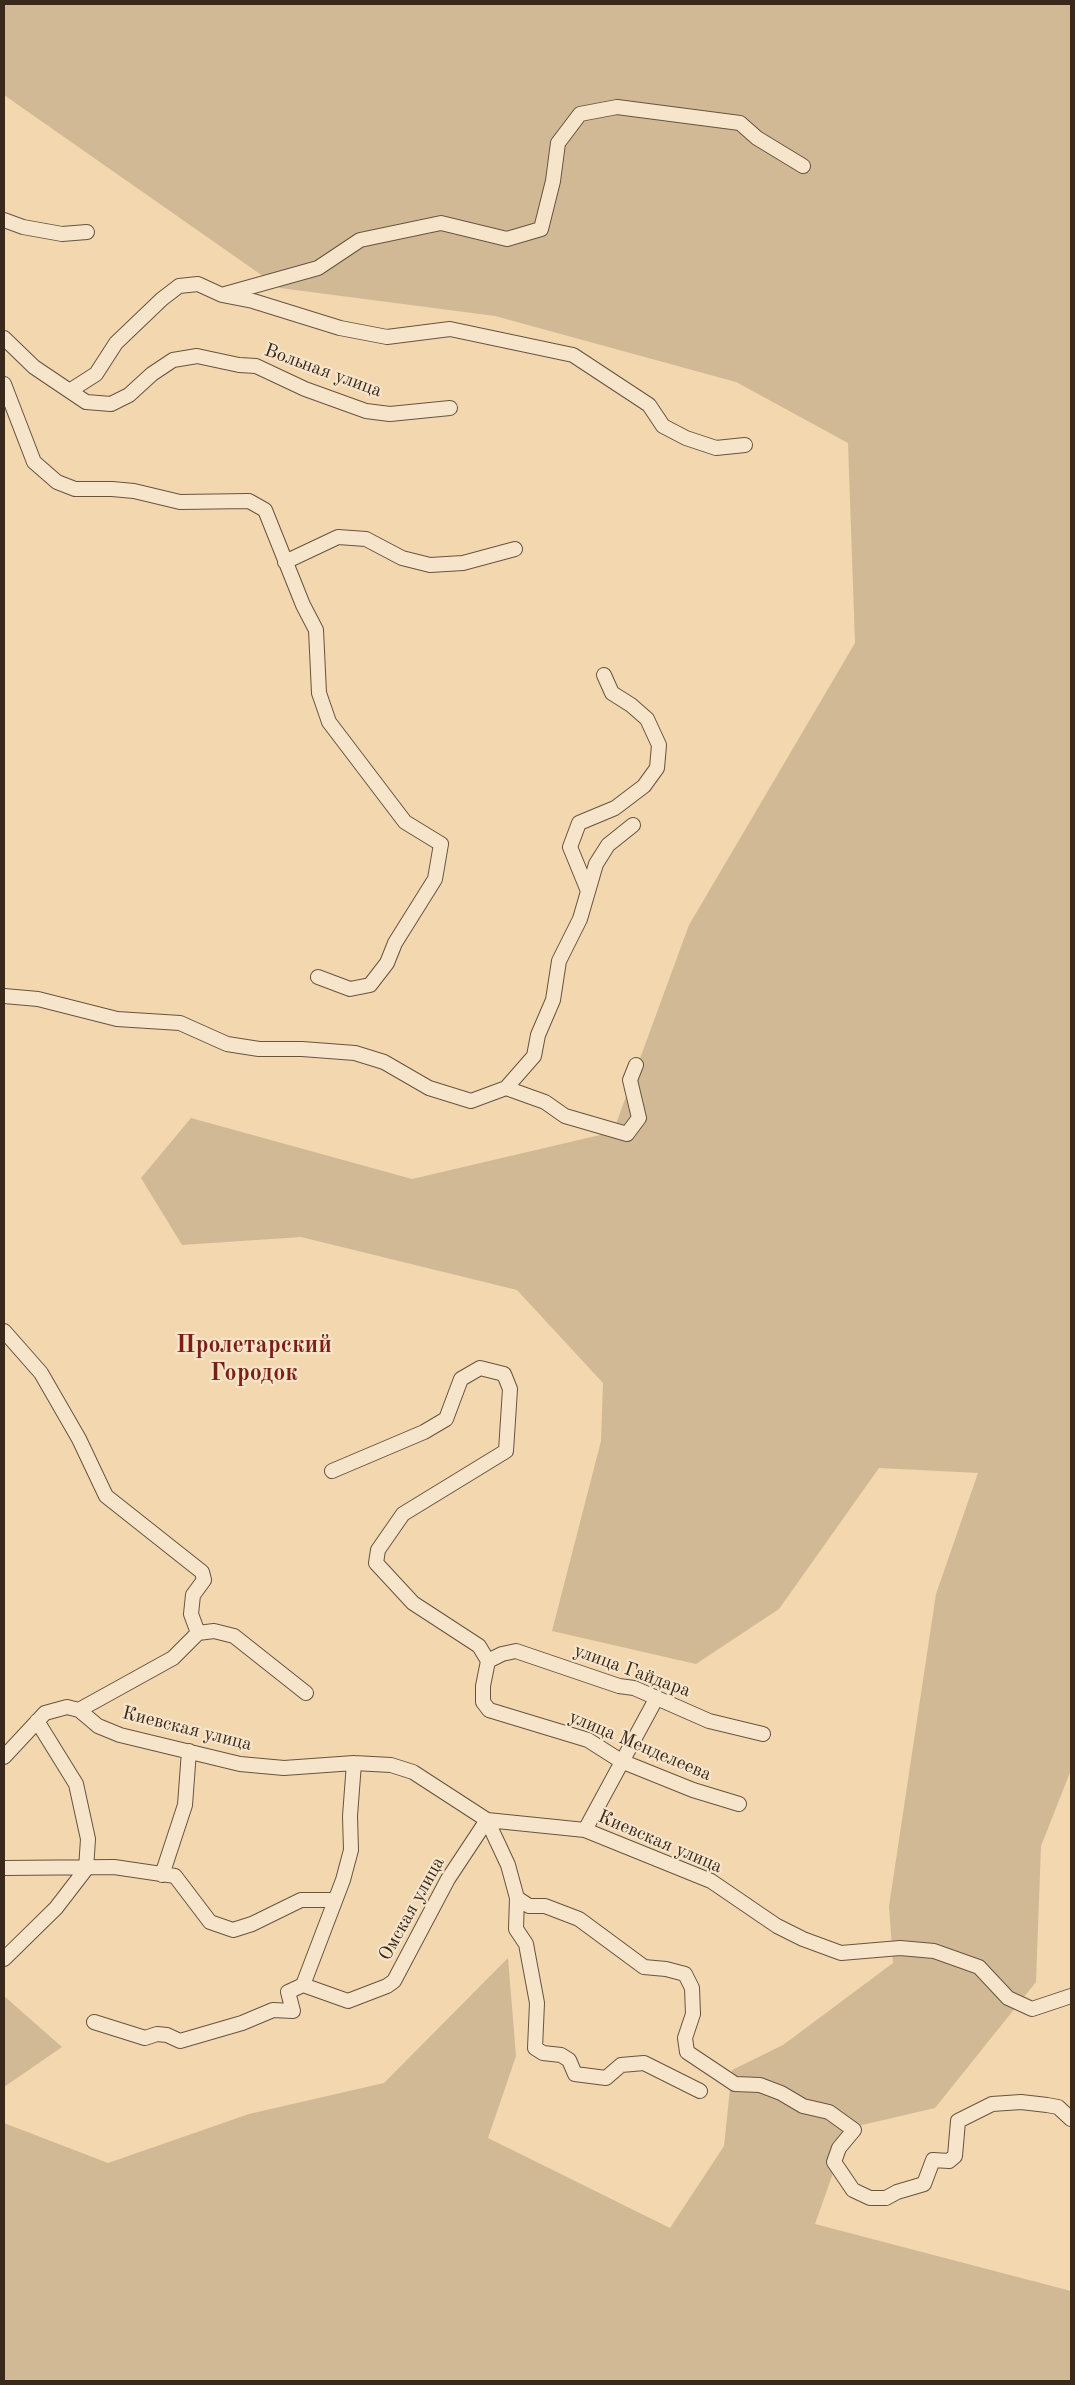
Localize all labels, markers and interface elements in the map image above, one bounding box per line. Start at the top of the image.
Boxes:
street label: Вольная улица [261,339,385,403]
district label: Пролетарский Городок [176,1332,332,1388]
street label: улица Гайдара [570,1639,694,1703]
street label: Киевская улица [120,1702,254,1756]
street label: улица Менделеева [565,1706,715,1786]
street label: Киевская улица [594,1806,726,1878]
street label: Омская улица [374,1853,450,1965]

